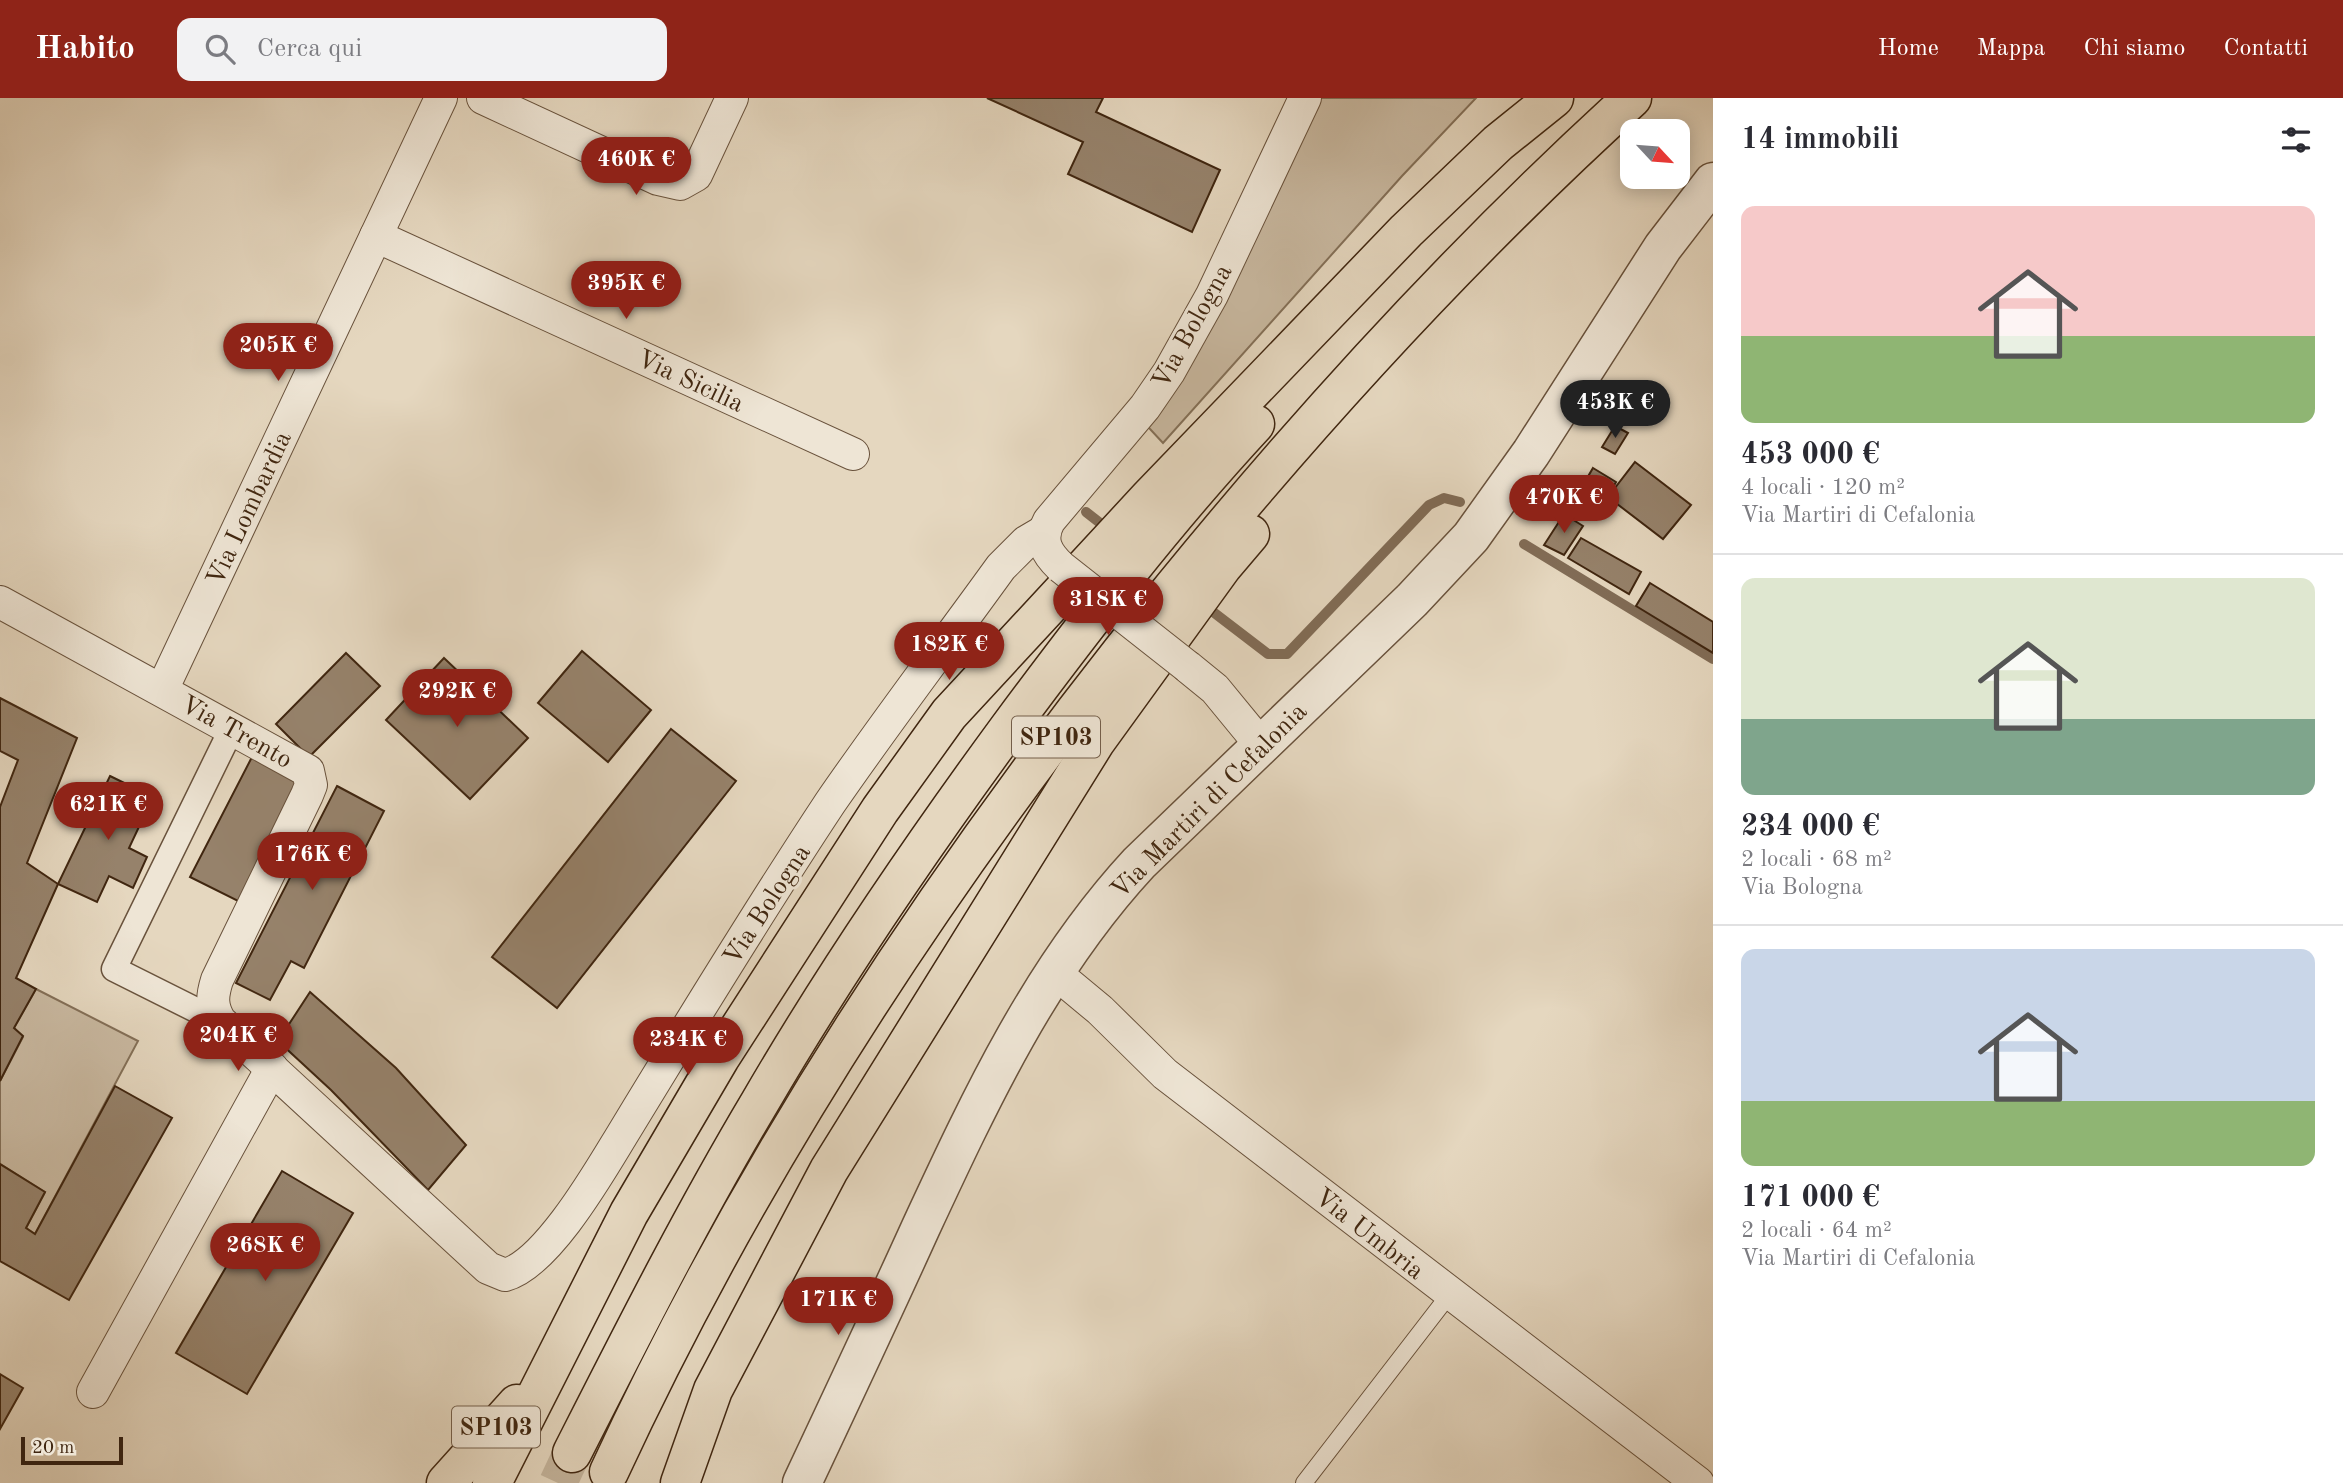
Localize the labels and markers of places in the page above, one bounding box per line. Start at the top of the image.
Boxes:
pin: 460K € [579,138,693,197]
pin: 395K € [569,262,683,321]
pin: 205K € [221,324,335,383]
pin: 453K € [1558,380,1672,440]
pin: 470K € [1507,476,1621,535]
pin: 318K € [1051,578,1165,637]
pin: 182K € [892,622,1006,682]
pin: 292K € [400,670,514,729]
pin: 621K € [51,782,165,842]
pin: 176K € [255,832,369,892]
pin: 204K € [181,1014,295,1073]
pin: 234K € [631,1018,745,1077]
pin: 268K € [208,1224,322,1283]
pin: 171K € [781,1278,895,1337]

